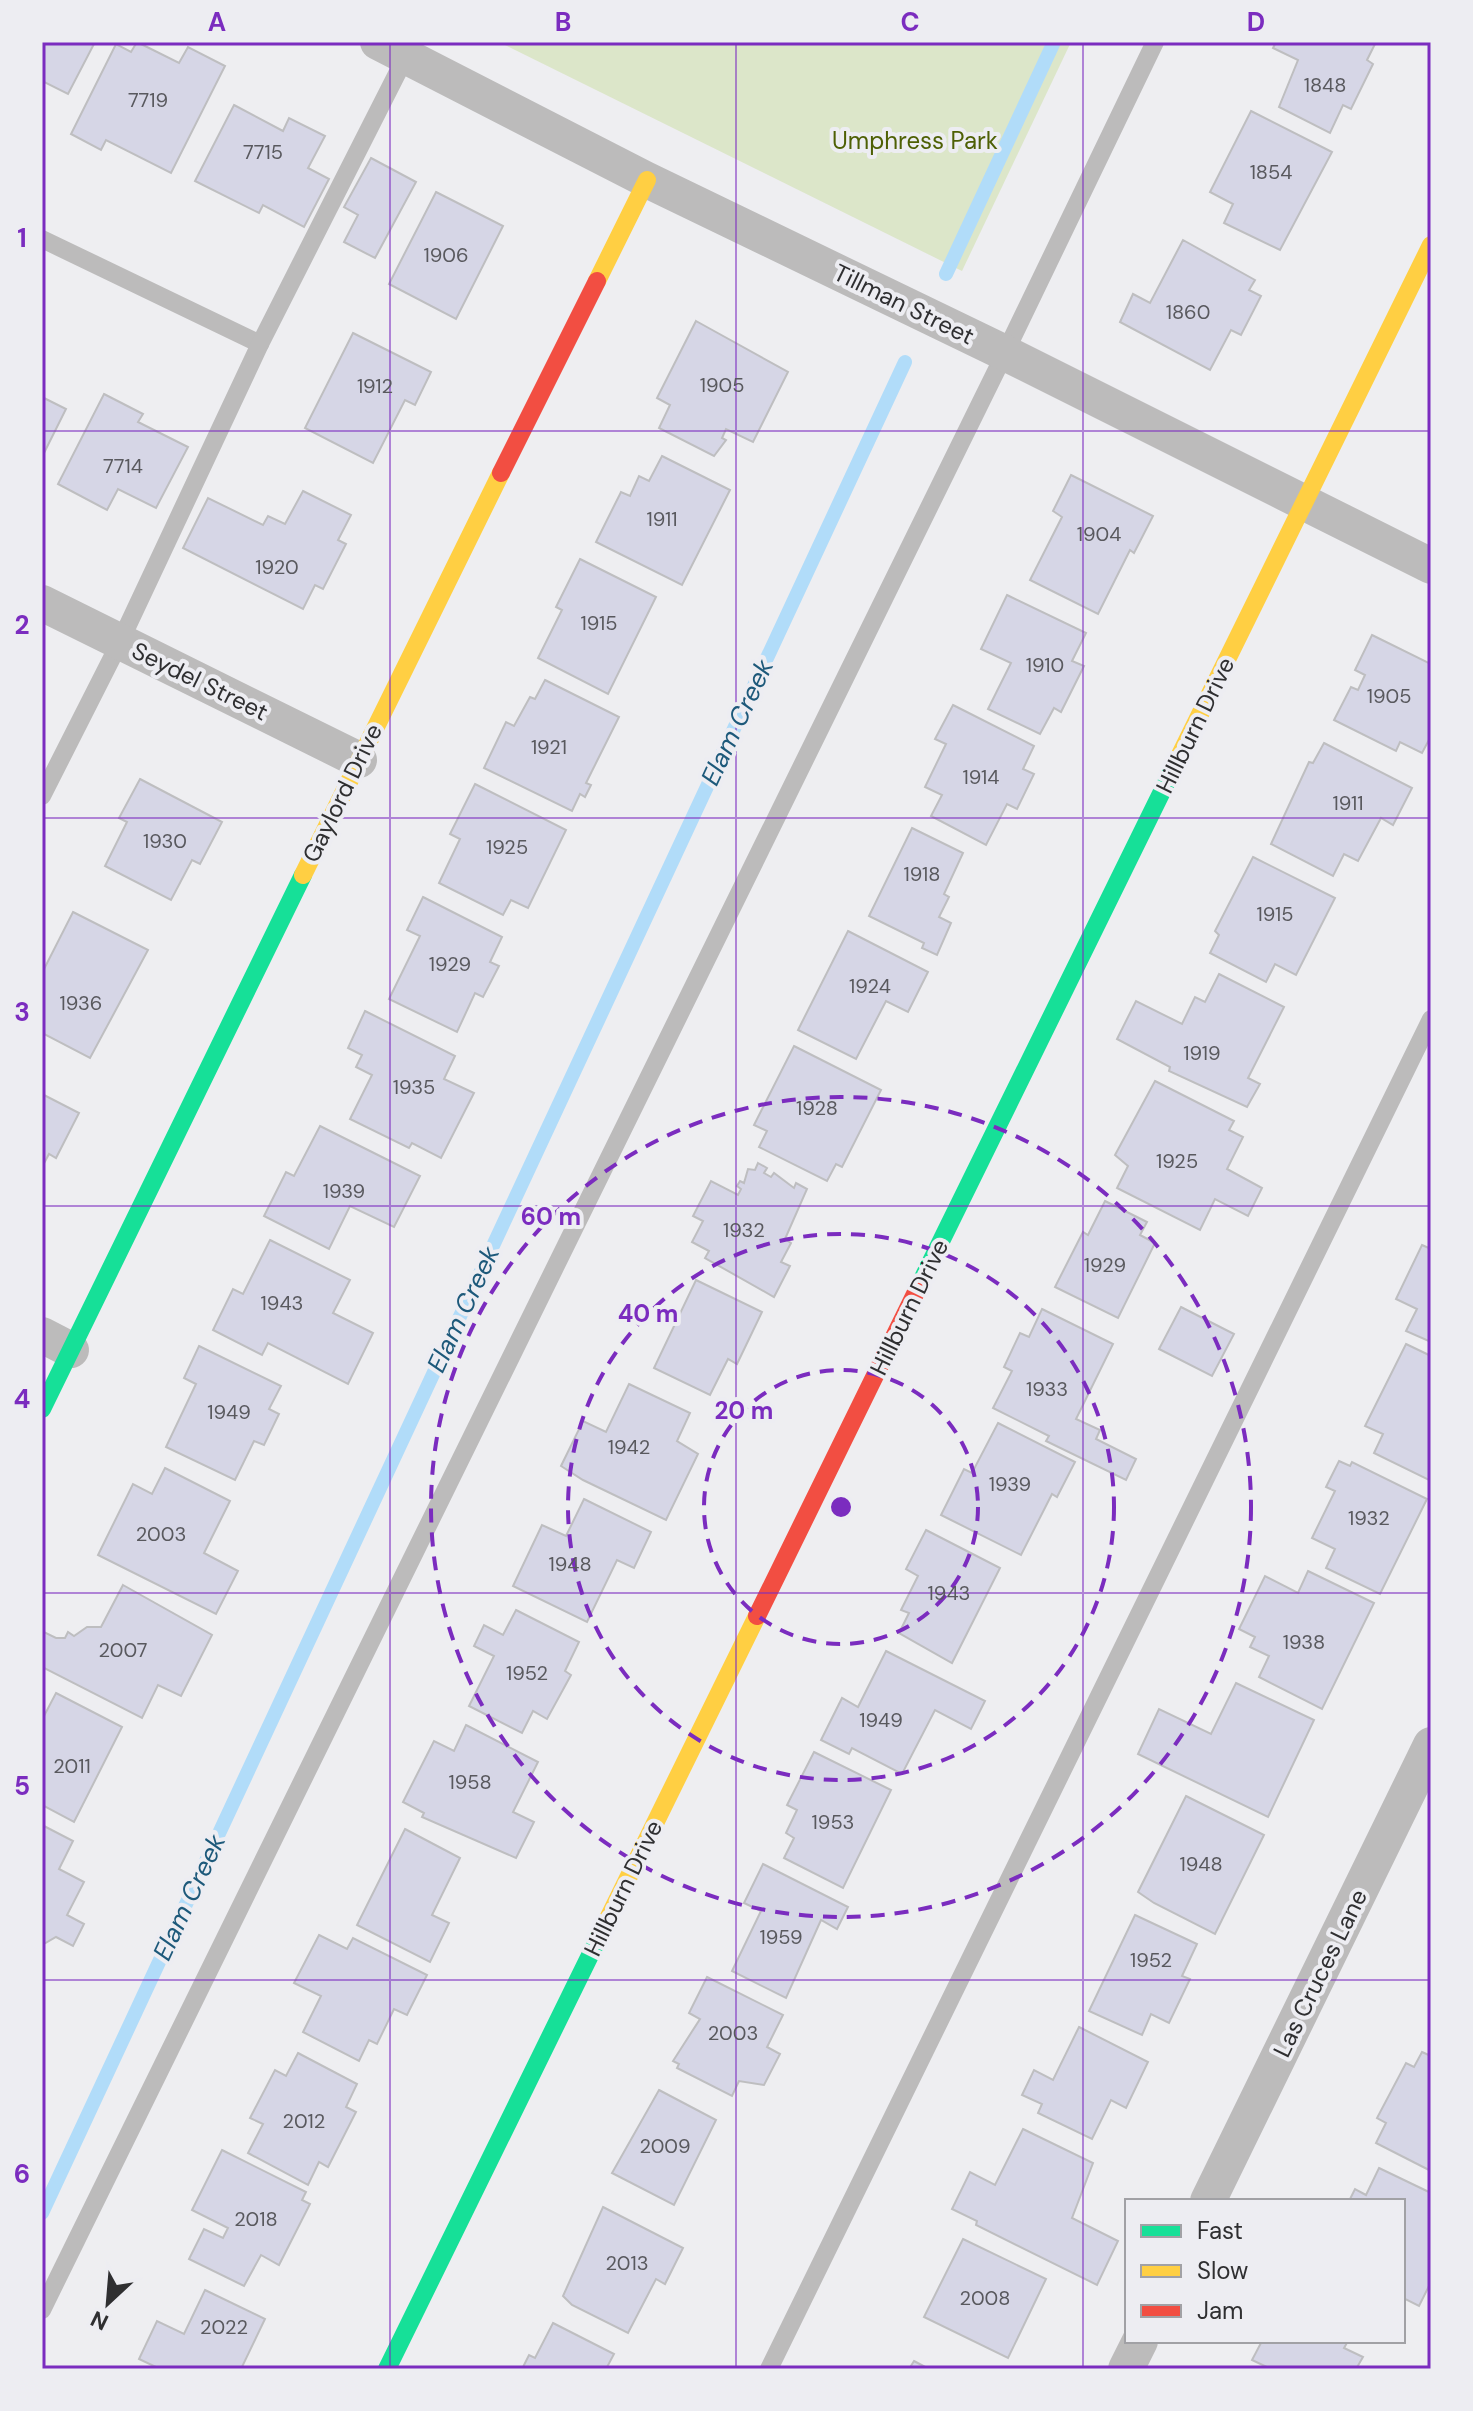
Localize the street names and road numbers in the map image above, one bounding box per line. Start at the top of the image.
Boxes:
street label: Tillman Street [829,257,979,351]
street label: Seydel Street [127,635,273,727]
street label: Hillburn Drive [1149,652,1241,798]
street label: Gaylord Drive [295,719,389,867]
street label: Hillburn Drive [863,1234,955,1380]
street label: Hillburn Drive [577,1815,669,1961]
street label: Las Cruces Lane [1266,1884,1374,2062]

